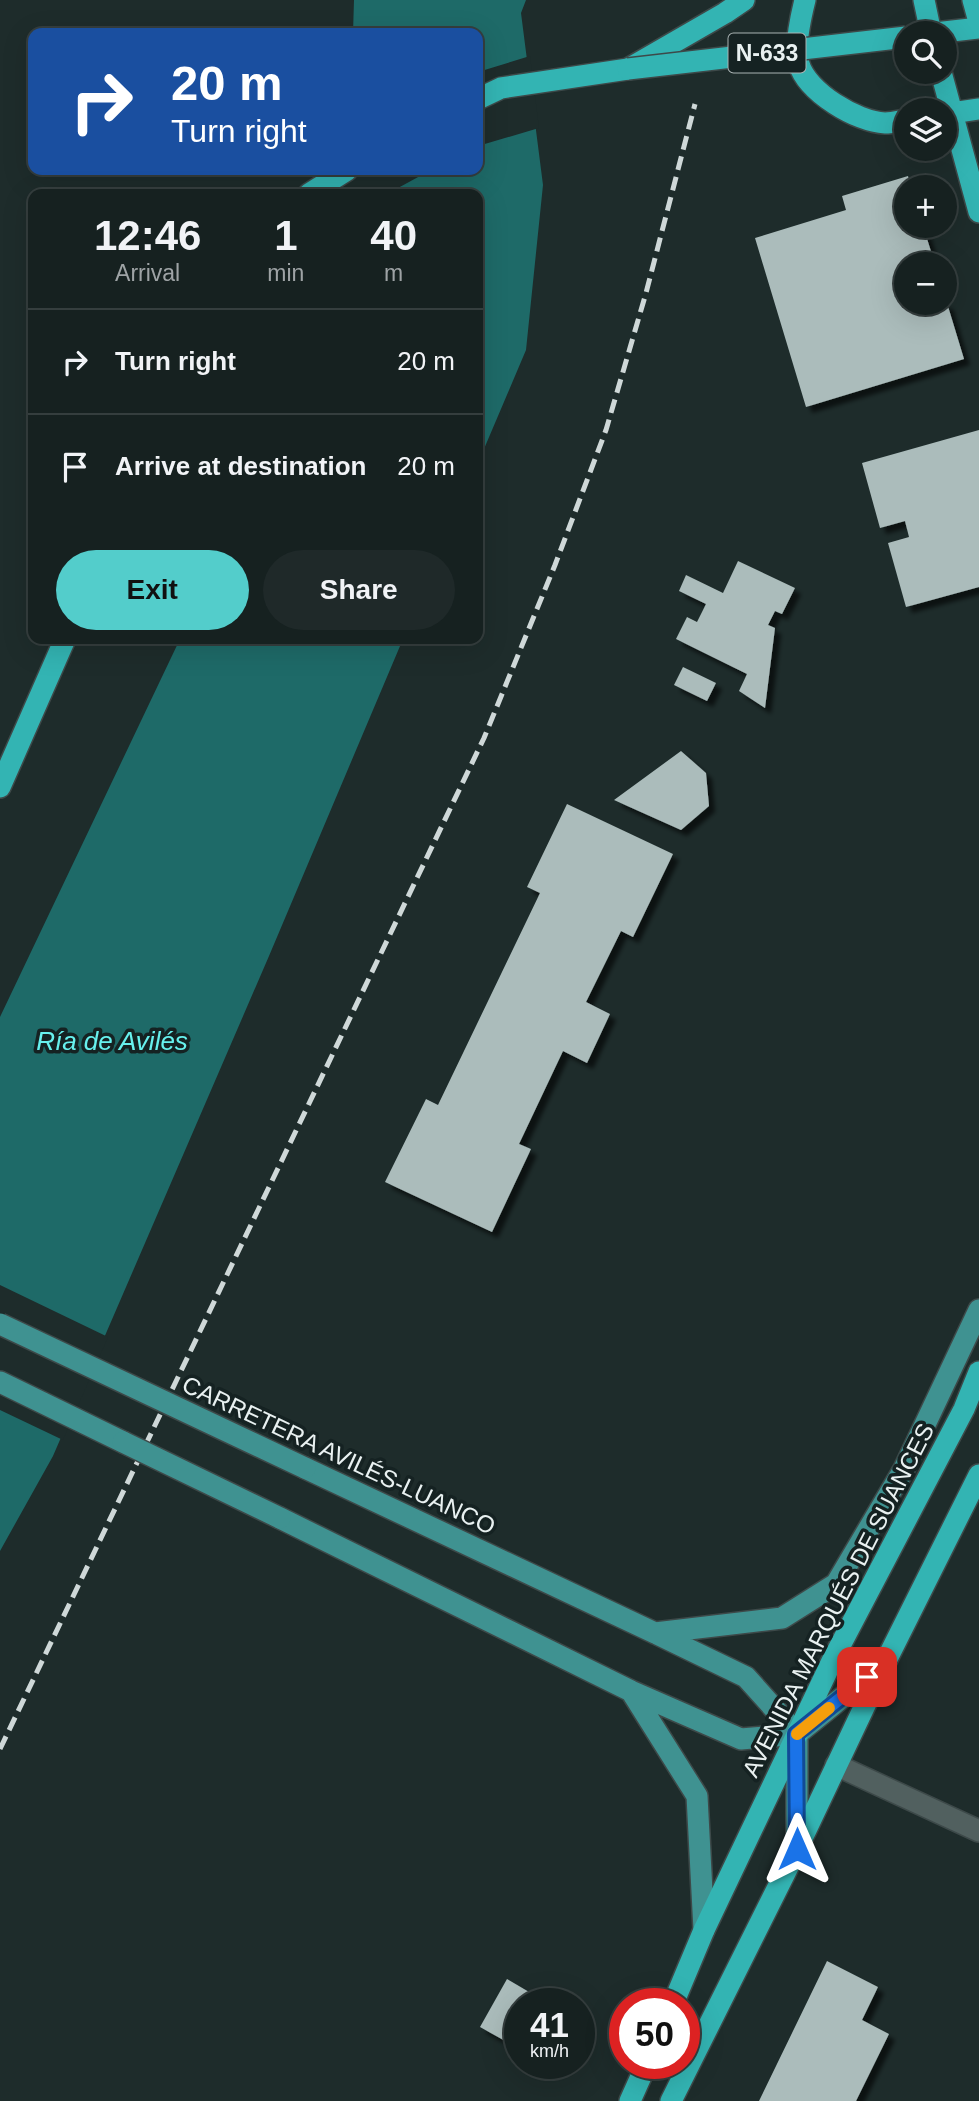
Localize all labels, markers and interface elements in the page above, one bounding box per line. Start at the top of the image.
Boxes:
map controls [894,21,957,315]
button: search [894,21,957,84]
road number: N-633 [728,34,806,72]
icon: right [56,56,147,147]
text: 20 m [171,56,283,110]
button: layers [894,98,957,161]
text: Turn right [171,113,307,149]
button: + [894,175,957,238]
text: 12:46 [94,212,201,259]
text: 1 [274,212,298,259]
text: 40 [370,212,417,259]
button: − [894,252,957,315]
text: Arrival [115,260,180,286]
text: min [267,260,304,286]
text: m [384,260,403,286]
icon: right [56,343,94,381]
text: Turn right [115,346,236,376]
text: 20 m [397,346,455,376]
icon: arrive [56,448,94,486]
text: Arrive at destination [115,451,366,481]
text: 20 m [397,451,455,481]
button: Exit [56,550,249,630]
button: Share [263,550,455,630]
water label: Ría de Avilés [36,1026,188,1056]
street label: CARRETERA AVILÉS-LUANCO [178,1370,500,1540]
street label: AVENIDA MARQUÉS DE SUANCES [737,1419,939,1781]
pin [837,1647,897,1707]
icon: arrive [848,1658,886,1696]
position arrow [760,1812,834,1886]
speed limit sign: 50 [609,1988,700,2079]
text: 41 [530,2005,569,2044]
text: km/h [530,2041,569,2061]

